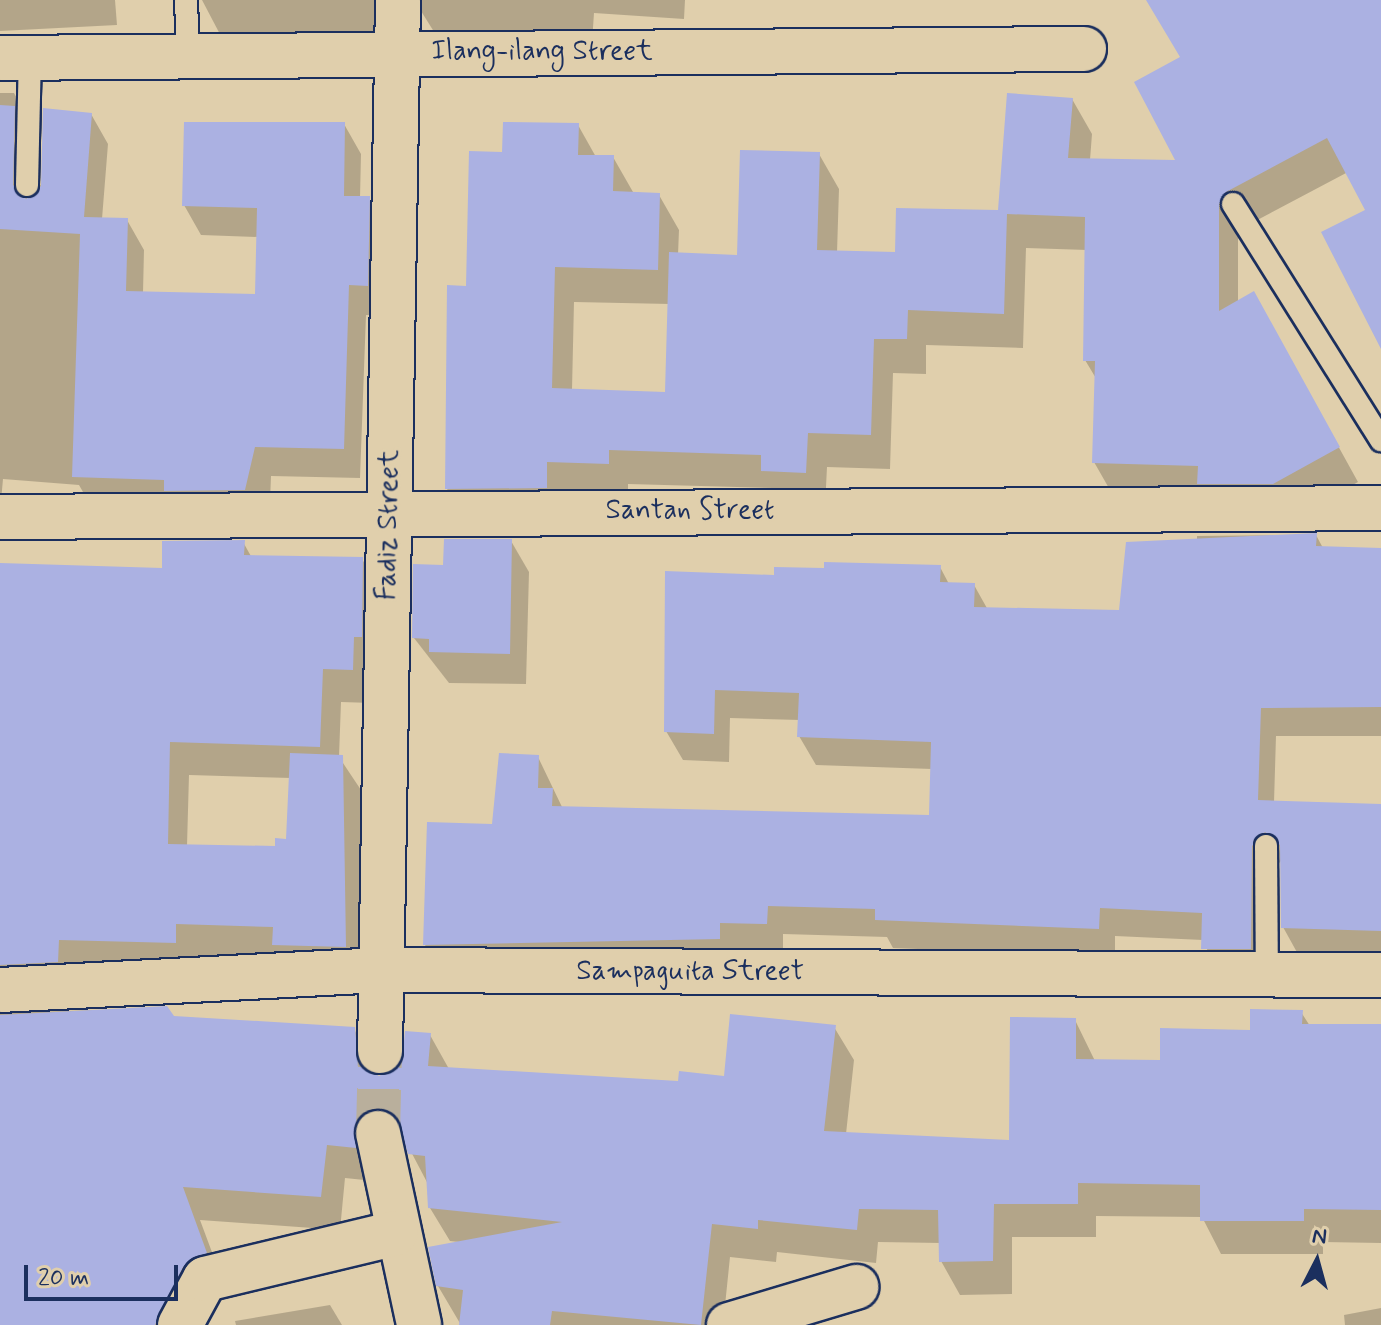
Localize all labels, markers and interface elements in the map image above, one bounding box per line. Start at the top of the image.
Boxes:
street label: Ilang-ilang Street [431,35,653,69]
street label: Fadiz Street [371,449,407,601]
street label: Santan Street [603,494,777,528]
street label: Sampaguita Street [577,955,803,989]
north arrow [1277,1221,1357,1301]
text: N [1311,1222,1328,1252]
scale bar [28,1249,182,1299]
text: 20 m [38,1263,89,1294]

